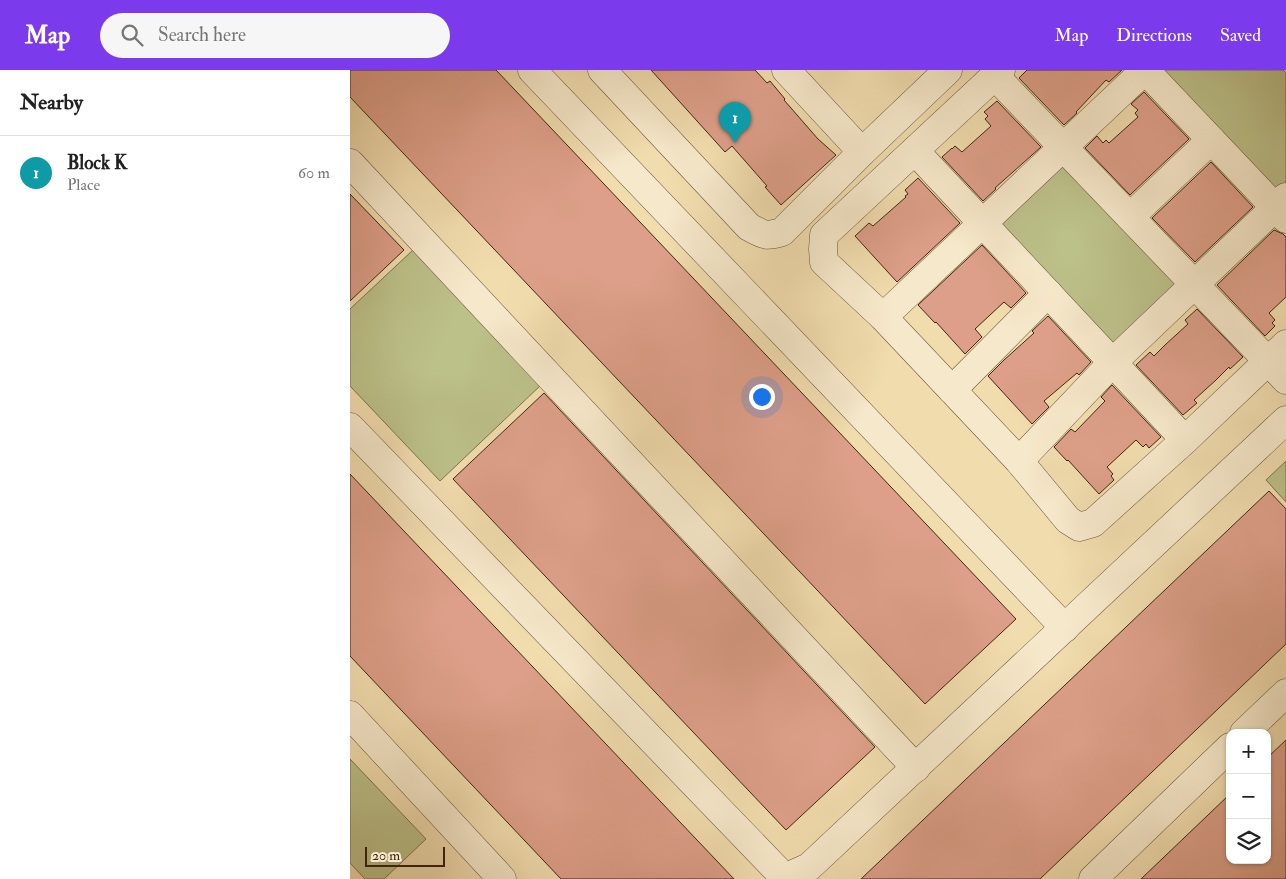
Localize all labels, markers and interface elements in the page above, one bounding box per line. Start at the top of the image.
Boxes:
search box [100,13,450,58]
text: Map [25,20,70,51]
icon: search [118,21,146,49]
text: Search here [158,23,246,47]
text: Map [1055,24,1088,47]
text: Directions [1116,24,1192,47]
text: Saved [1220,24,1261,47]
text: Nearby [20,89,83,116]
pin: 1 [719,102,751,143]
text: Block K [67,151,127,175]
text: 1 [33,163,39,183]
text: 60 m [298,163,330,183]
text: Place [67,175,100,195]
your location [749,384,775,410]
map controls [1226,729,1271,864]
button: + [1226,729,1271,774]
button: − [1226,774,1271,819]
button: layers [1226,819,1271,864]
scale bar [365,844,445,867]
text: 20 m [372,847,400,864]

